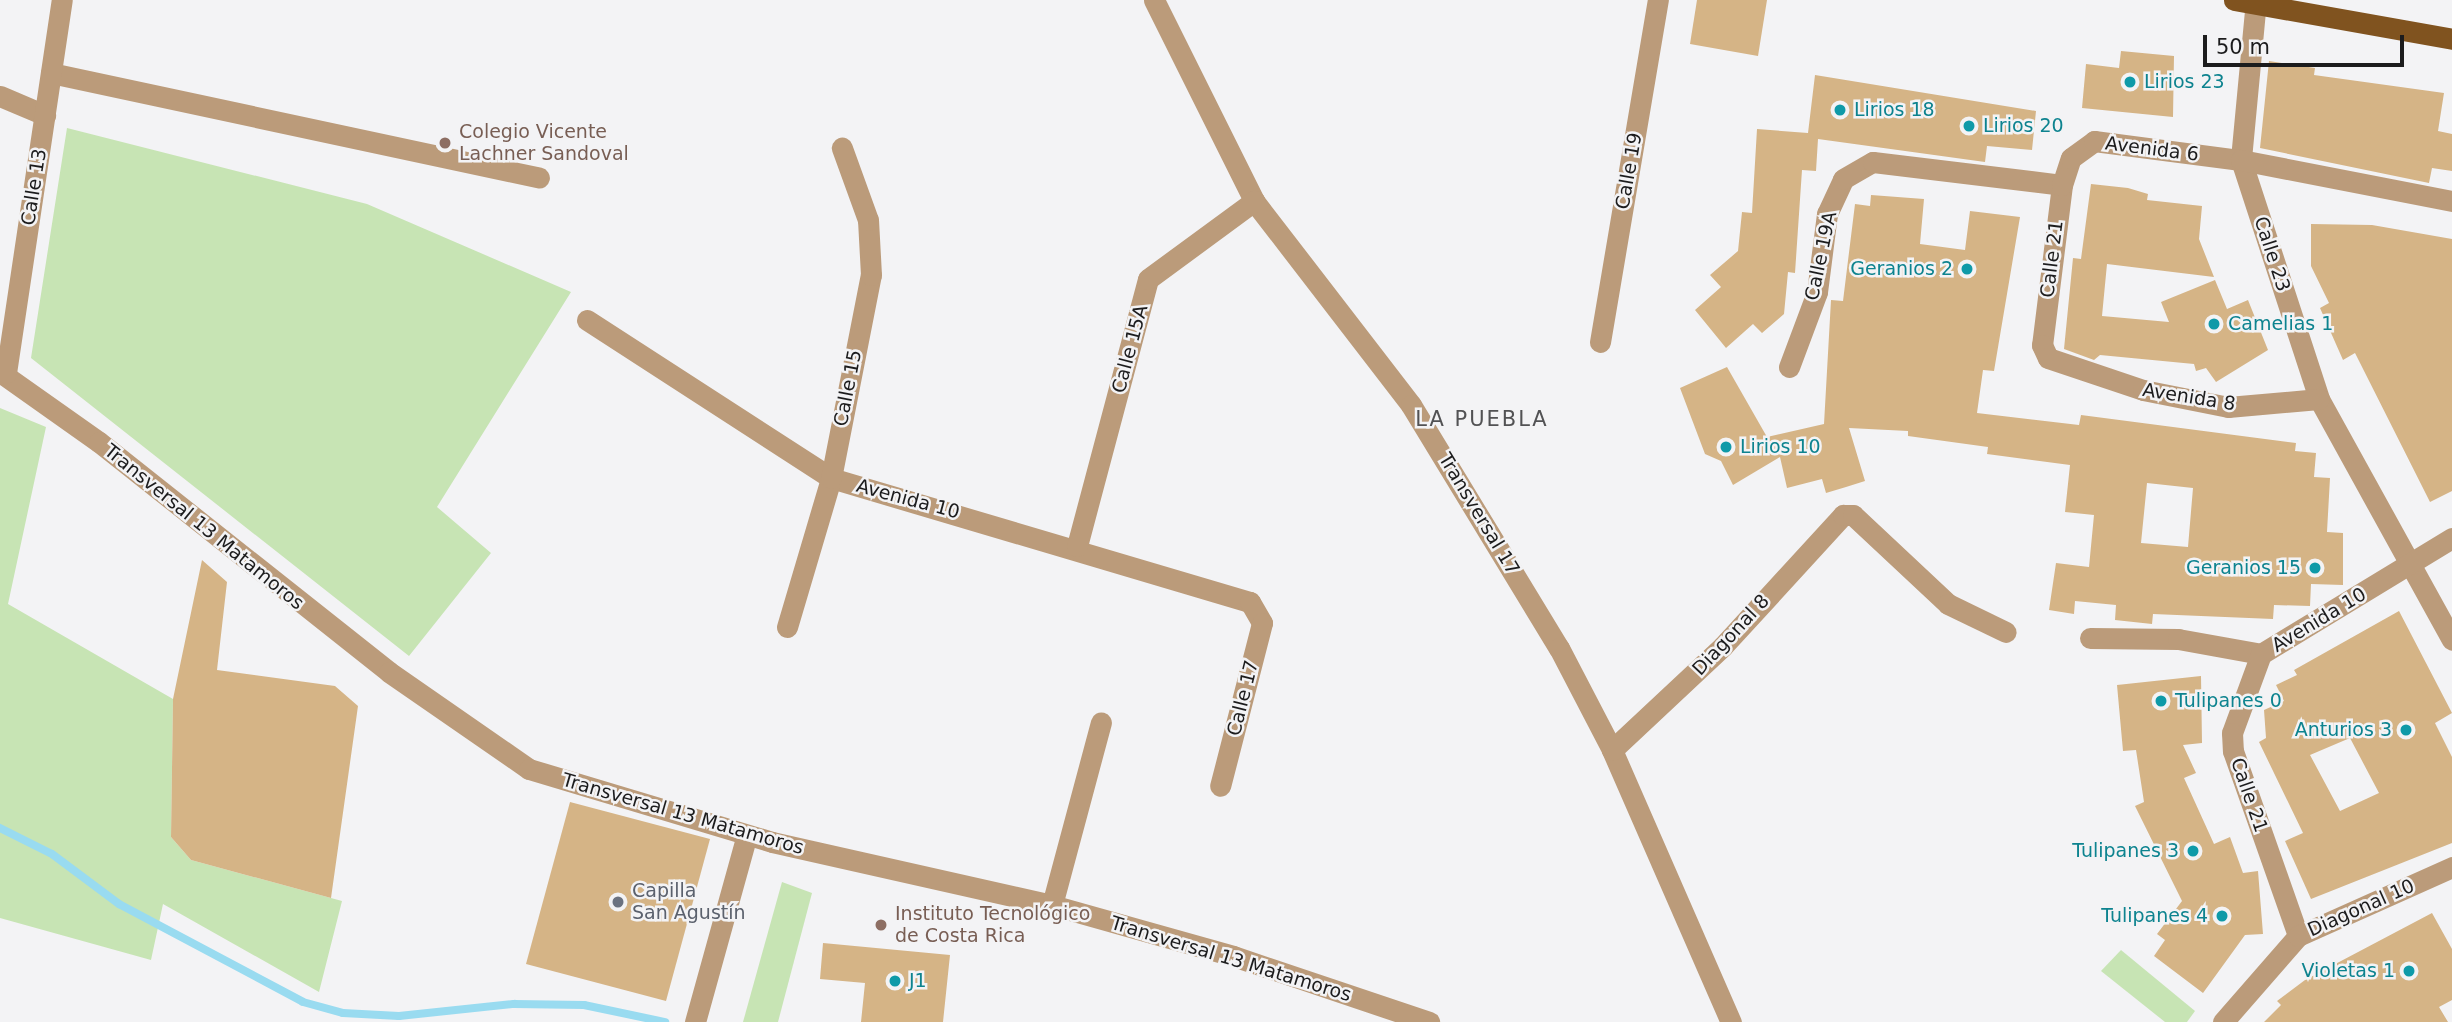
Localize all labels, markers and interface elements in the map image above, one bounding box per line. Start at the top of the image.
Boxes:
scale bar [2207,21,2408,65]
text: 50 m [2216,35,2270,59]
place label: Lirios 23 [2144,71,2225,93]
marker: Lirios 23 [2122,74,2138,90]
place label: Lirios 18 [1854,99,1935,121]
marker: Lirios 18 [1832,102,1848,118]
place label: Lirios 20 [1983,115,2064,137]
marker: Lirios 20 [1961,118,1977,134]
place label: Colegio Vicente Lachner Sandoval [459,121,629,165]
street label: Calle 19 [1611,131,1647,211]
street label: Avenida 6 [2104,132,2200,166]
marker: Colegio Vicente Lachner Sandoval [437,135,453,151]
street label: Calle 13 [17,147,51,227]
street label: Calle 19A [1800,209,1842,303]
street label: Calle 23 [2249,214,2295,294]
street label: Calle 21 [2036,219,2068,299]
place label: Geranios 2 [1850,258,1953,280]
marker: Geranios 2 [1959,261,1975,277]
street label: Calle 15A [1107,302,1153,396]
place label: Camelias 1 [2228,313,2333,335]
marker: Camelias 1 [2206,316,2222,332]
street label: Calle 15 [829,348,867,428]
street label: Avenida 8 [2141,378,2237,416]
district label: LA PUEBLA [1416,406,1548,432]
place label: Lirios 10 [1740,436,1821,458]
street label: Transversal 13 Matamoros [100,439,308,615]
marker: Lirios 10 [1718,439,1734,455]
street label: Transversal 17 [1434,449,1524,579]
street label: Avenida 10 [854,474,962,524]
place label: Geranios 15 [2186,557,2301,579]
marker: Geranios 15 [2307,560,2323,576]
street label: Avenida 10 [2268,583,2370,657]
street label: Diagonal 8 [1688,590,1774,680]
street label: Calle 17 [1223,658,1263,738]
place label: Tulipanes 0 [2175,690,2282,712]
marker: Tulipanes 0 [2153,693,2169,709]
place label: Anturios 3 [2295,719,2392,741]
marker: Anturios 3 [2398,722,2414,738]
street label: Calle 21 [2226,755,2272,835]
street label: Transversal 13 Matamoros [560,769,806,859]
place label: Tulipanes 3 [2072,840,2179,862]
marker: Tulipanes 3 [2185,843,2201,859]
street label: Diagonal 10 [2304,874,2418,942]
place label: Capilla San Agustín [632,880,746,924]
marker: Capilla San Agustín [610,894,626,910]
place label: Instituto Tecnológico de Costa Rica [895,903,1090,947]
place label: Tulipanes 4 [2101,905,2208,927]
marker: Tulipanes 4 [2214,908,2230,924]
street label: Transversal 13 Matamoros [1108,912,1354,1006]
marker: Instituto Tecnológico de Costa Rica [873,917,889,933]
place label: Violetas 1 [2301,960,2395,982]
marker: Violetas 1 [2401,963,2417,979]
place label: J1 [909,970,927,992]
marker: J1 [887,973,903,989]

